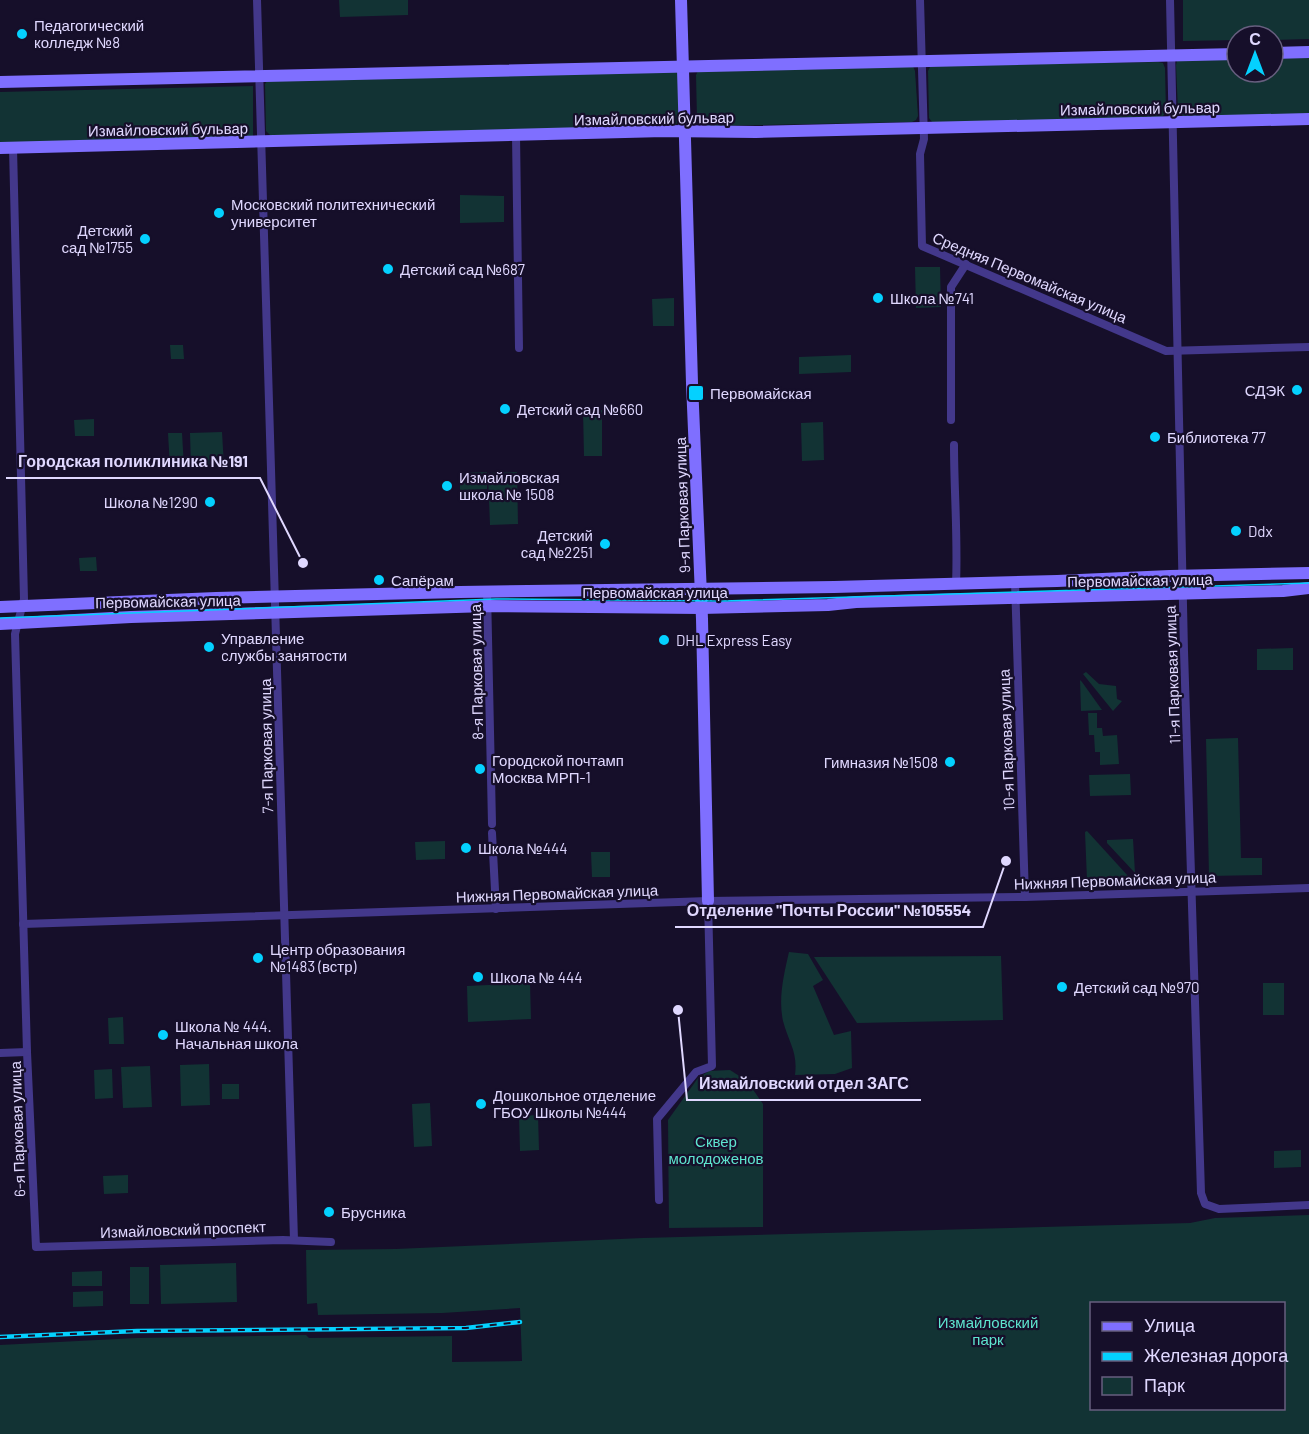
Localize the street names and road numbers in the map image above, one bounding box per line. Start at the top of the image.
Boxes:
street label: Измайловский бульвар [1060,98,1220,118]
street label: Измайловский бульвар [574,108,734,128]
street label: Измайловский бульвар [88,119,248,139]
street label: Средняя Первомайская улица [930,228,1130,326]
street label: 9-я Парковая улица [671,436,693,573]
street label: Первомайская улица [1067,570,1214,590]
street label: Первомайская улица [582,583,729,601]
street label: Первомайская улица [95,591,242,611]
street label: 8-я Парковая улица [466,603,486,740]
street label: 11-я Парковая улица [1161,605,1183,745]
street label: 10-я Парковая улица [995,668,1017,811]
street label: 7-я Парковая улица [256,678,276,814]
street label: Нижняя Первомайская улица [1013,867,1217,893]
street label: Нижняя Первомайская улица [455,880,659,906]
street label: 6-я Парковая улица [6,1060,28,1197]
street label: Измайловский проспект [100,1217,266,1241]

